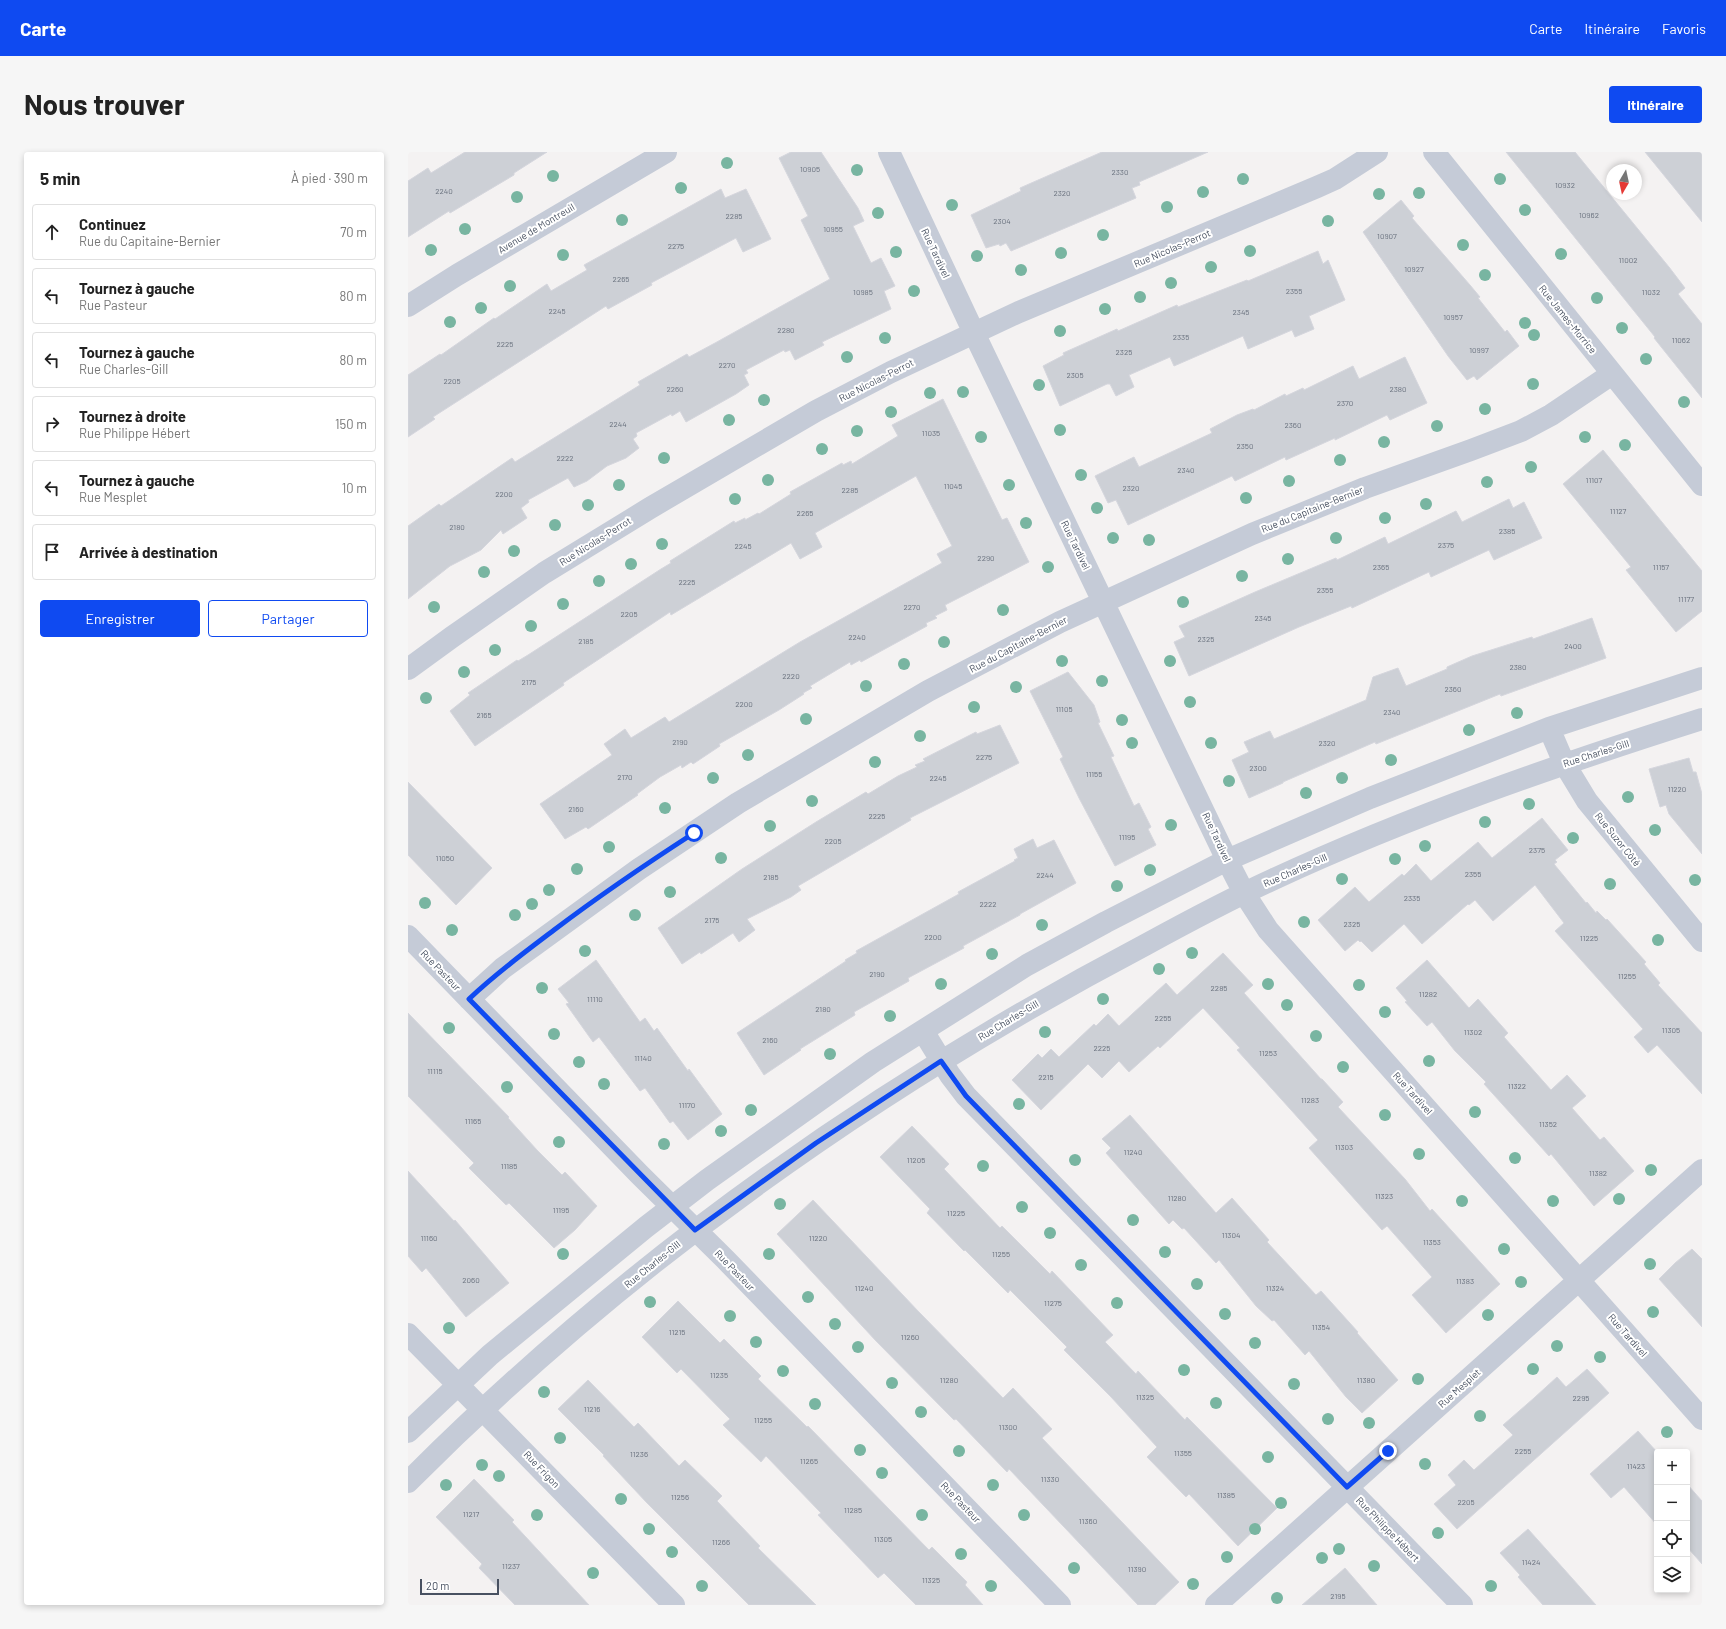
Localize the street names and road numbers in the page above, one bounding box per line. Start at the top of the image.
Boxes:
street label: Avenue de Montreuil [495,200,577,256]
street label: Rue Tardivel [919,226,953,280]
street label: Rue Nicolas-Perrot [1132,226,1213,270]
street label: Rue James-Morrice [1537,282,1599,356]
street label: Rue Nicolas-Perrot [837,356,916,404]
street label: Rue du Capitaine-Bernier [1259,483,1365,535]
street label: Rue Nicolas-Perrot [557,514,633,568]
street label: Rue Tardivel [1059,518,1093,572]
street label: Rue du Capitaine-Bernier [967,613,1069,675]
street label: Rue Charles-Gill [1562,737,1630,769]
street label: Rue Tardivel [1200,810,1234,864]
street label: Rue Suzor Côté [1593,810,1643,868]
street label: Rue Charles-Gill [1261,851,1329,889]
street label: Rue Pasteur [418,947,464,993]
street label: Rue Charles-Gill [976,997,1040,1043]
street label: Rue Tardivel [1391,1069,1435,1117]
street label: Rue Charles-Gill [622,1238,682,1290]
street label: Rue Pasteur [712,1247,758,1293]
street label: Rue Tardivel [1606,1311,1650,1359]
street label: Rue Mesplet [1435,1366,1483,1410]
street label: Rue Frigon [521,1448,563,1490]
street label: Rue Pasteur [938,1479,984,1525]
street label: Rue Philippe Hébert [1354,1494,1422,1564]

